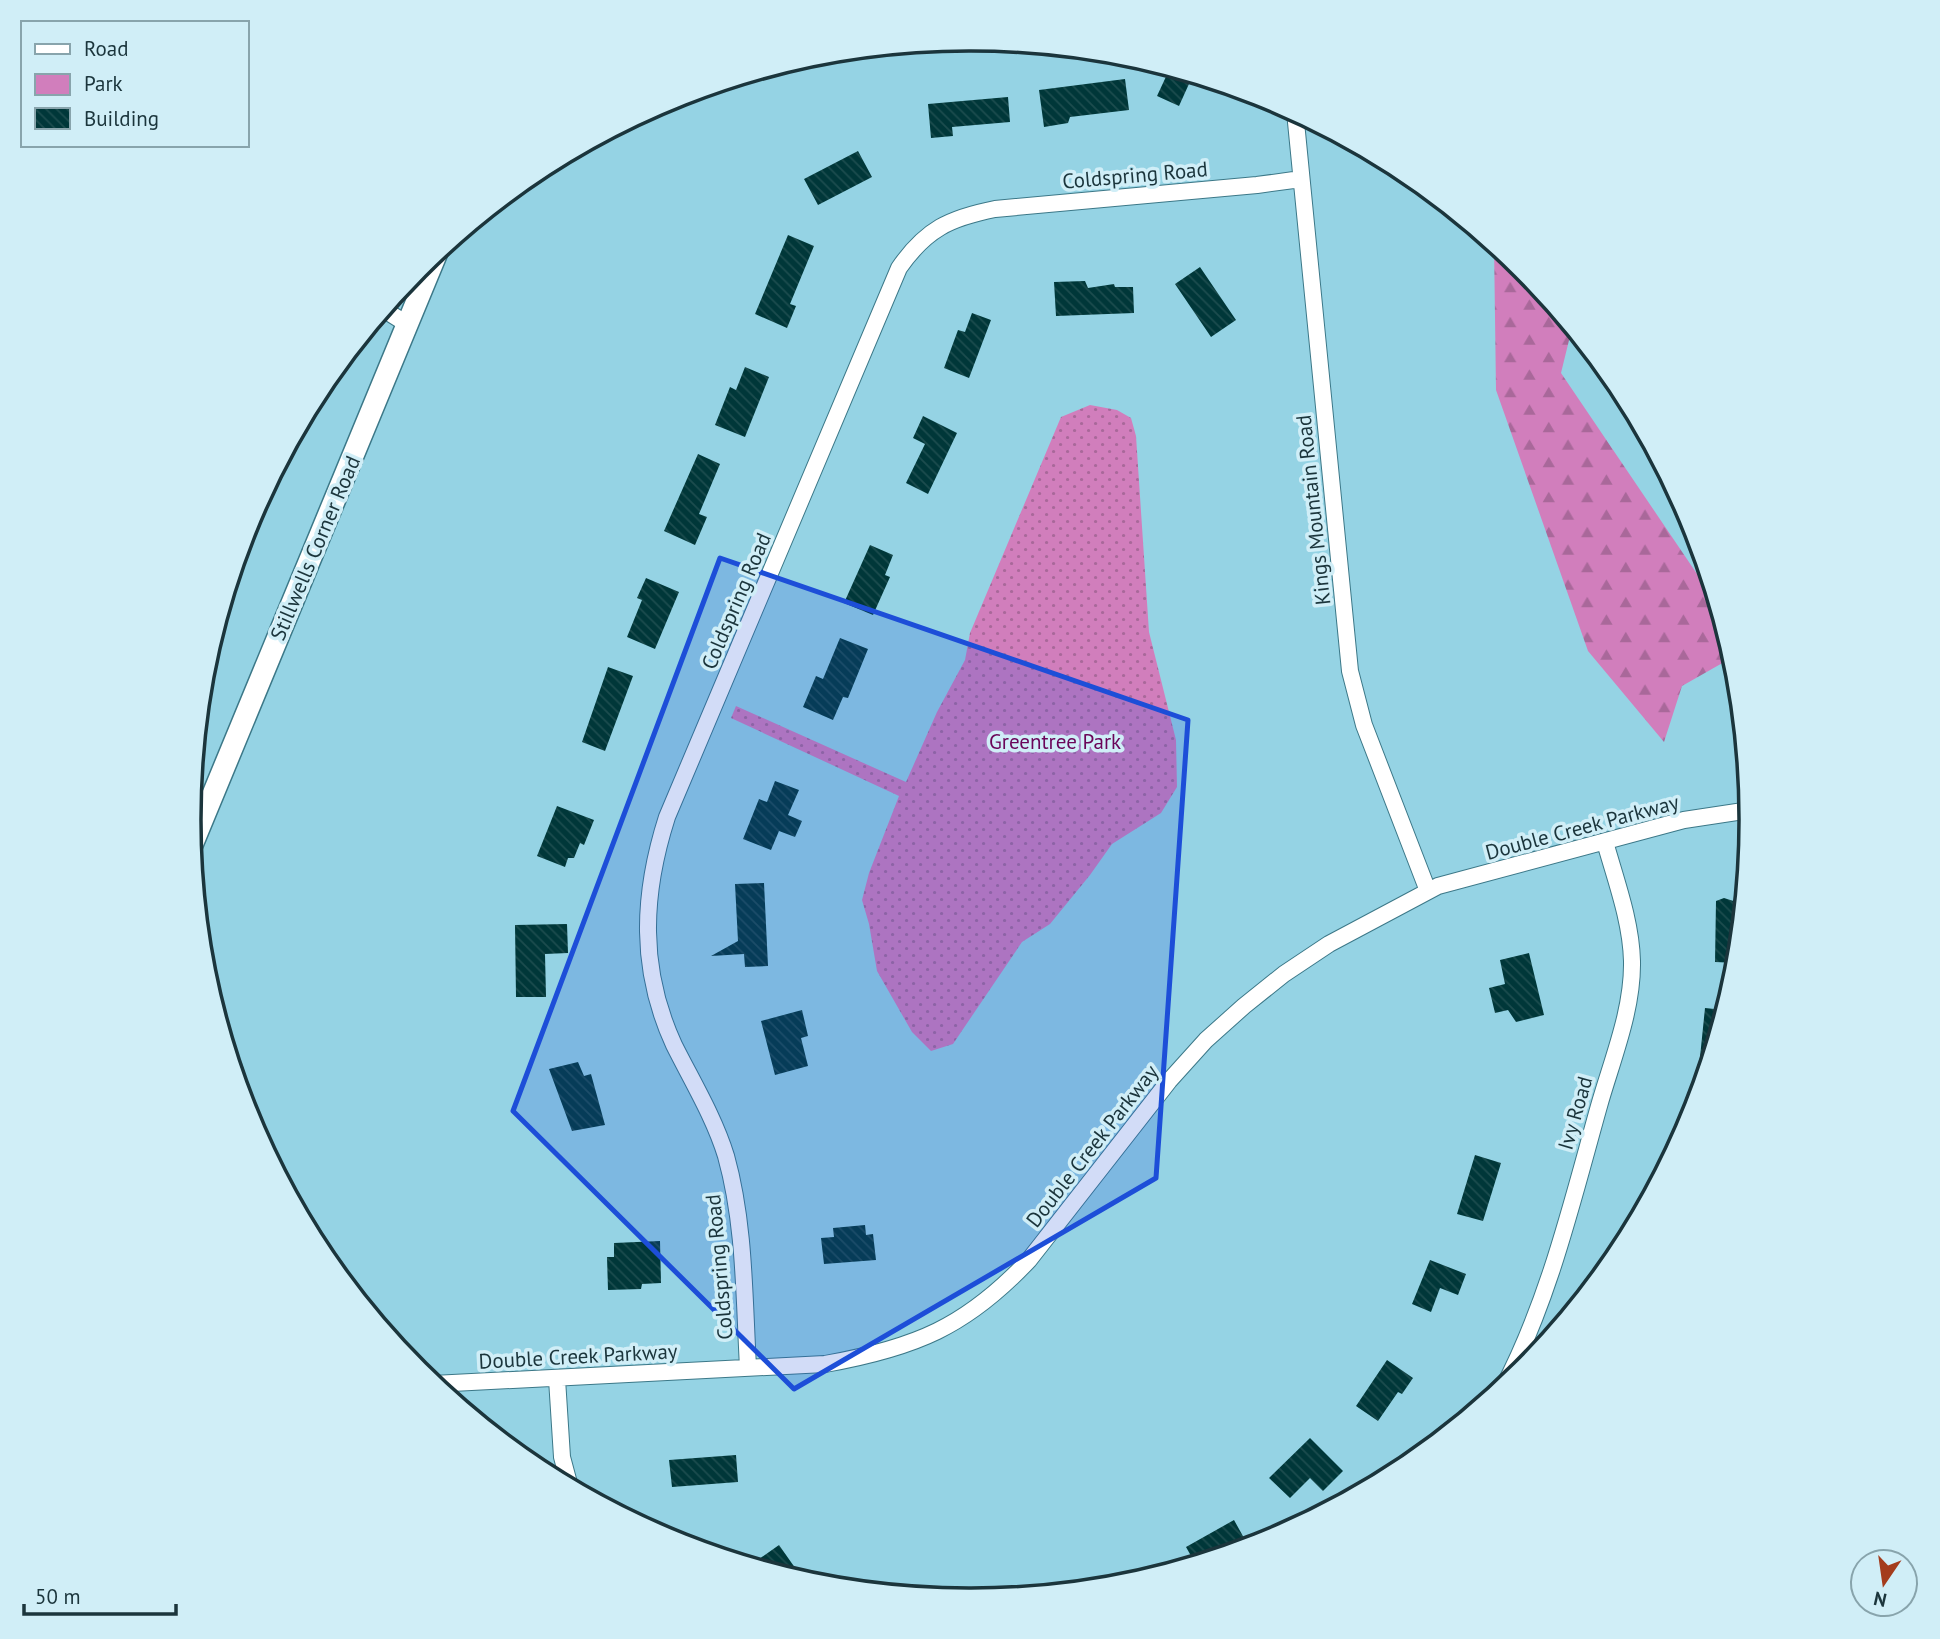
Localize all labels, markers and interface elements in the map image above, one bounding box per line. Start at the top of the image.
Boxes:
legend [21,21,248,147]
text: Road [84,35,128,62]
text: Park [84,70,123,97]
text: Building [84,105,159,132]
street label: Coldspring Road [1061,155,1209,195]
street label: Kings Mountain Road [1290,414,1336,606]
street label: Stillwells Corner Road [264,452,366,644]
street label: Coldspring Road [695,529,777,673]
park label: Greentree Park [989,728,1121,755]
street label: Double Creek Parkway [1482,788,1682,866]
street label: Double Creek Parkway [1020,1059,1164,1233]
street label: Ivy Road [1552,1073,1598,1153]
street label: Coldspring Road [699,1193,739,1341]
street label: Double Creek Parkway [478,1337,678,1375]
north arrow [1849,1548,1919,1618]
scale bar [24,1572,177,1616]
text: 50 m [35,1583,81,1610]
text: N [1871,1586,1889,1613]

